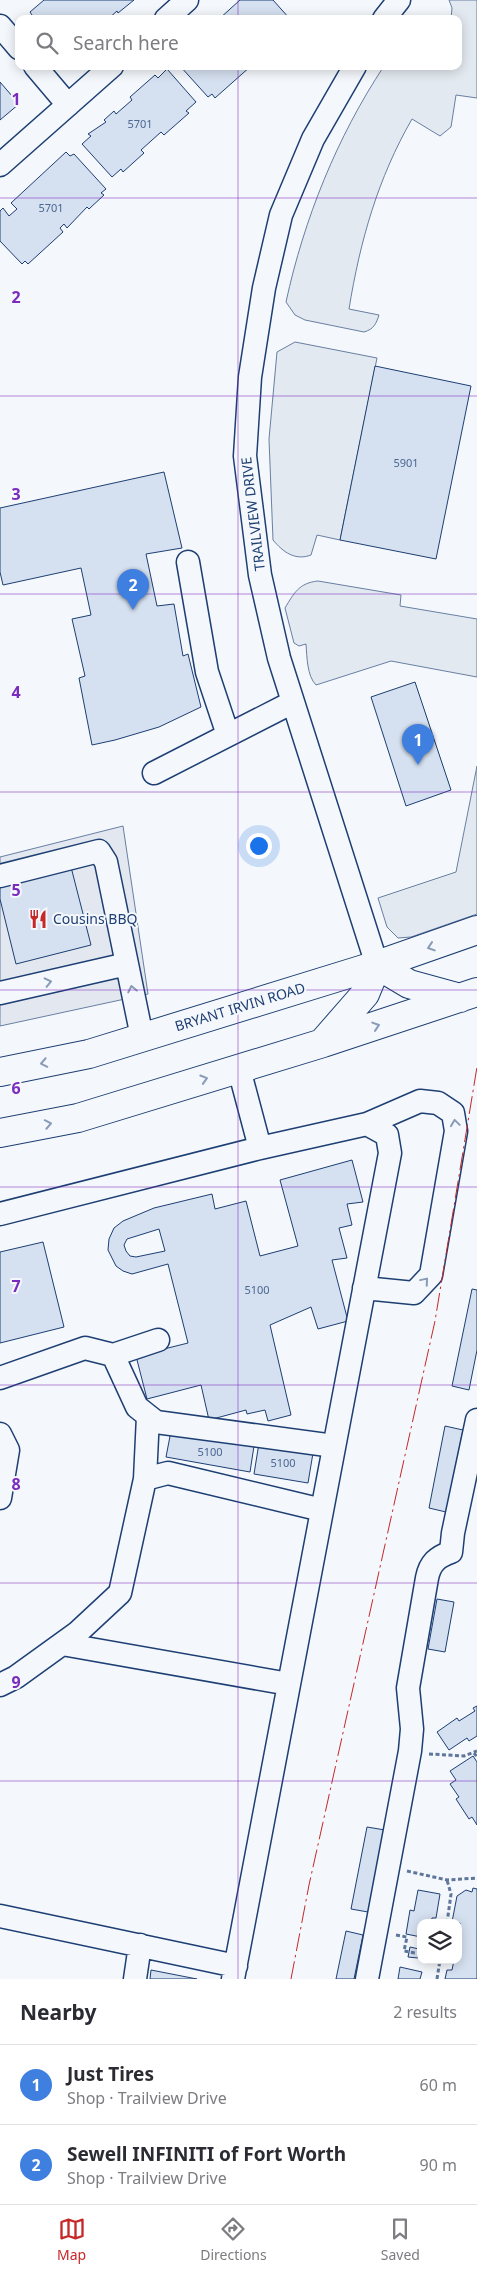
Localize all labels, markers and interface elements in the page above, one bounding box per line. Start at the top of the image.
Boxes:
search box [15,15,462,70]
icon: search [33,29,61,57]
text: Search here [73,30,179,56]
text: 1 [11,88,21,110]
house number: 5701 [127,116,153,131]
house number: 5701 [38,200,64,215]
text: 2 [11,286,21,308]
house number: 5901 [393,455,419,470]
street label: TRAILVIEW DRIVE [236,456,269,572]
text: 3 [11,483,21,505]
pin: 2 [117,569,149,610]
text: 4 [11,681,21,703]
pin: 1 [402,724,434,765]
your location [246,833,272,859]
text: 5 [11,879,21,901]
restaurant icon: Cousins BBQ [27,908,49,930]
place label: Cousins BBQ [53,909,137,928]
one-way arrow [427,941,436,951]
one-way arrow [43,977,52,988]
street label: BRYANT IRVIN ROAD [172,978,307,1035]
one-way arrow [127,985,138,994]
one-way arrow [371,1021,380,1031]
one-way arrow [40,1057,49,1068]
one-way arrow [199,1075,208,1085]
text: 6 [11,1077,21,1099]
one-way arrow [43,1119,52,1129]
one-way arrow [450,1119,460,1127]
text: 7 [11,1275,21,1297]
one-way arrow [420,1278,429,1287]
house number: 5100 [244,1282,270,1297]
house number: 5100 [197,1444,223,1459]
house number: 5100 [270,1455,296,1470]
text: 8 [11,1473,21,1495]
text: 9 [11,1671,21,1693]
map controls [417,1919,462,1964]
button: layers [417,1919,462,1964]
text: Nearby [20,1998,96,2026]
text: 2 results [393,2001,457,2023]
text: Just Tires [67,2061,154,2087]
text: 1 [31,2074,41,2096]
text: 60 m [420,2074,457,2096]
text: Shop · Trailview Drive [67,2087,227,2109]
text: Sewell INFINITI of Fort Worth [67,2141,346,2167]
text: 2 [31,2154,41,2176]
text: 90 m [420,2154,457,2176]
text: Shop · Trailview Drive [67,2167,227,2189]
tab: Map [57,2215,86,2264]
tab: Directions [200,2215,267,2264]
tab: Saved [381,2215,420,2264]

